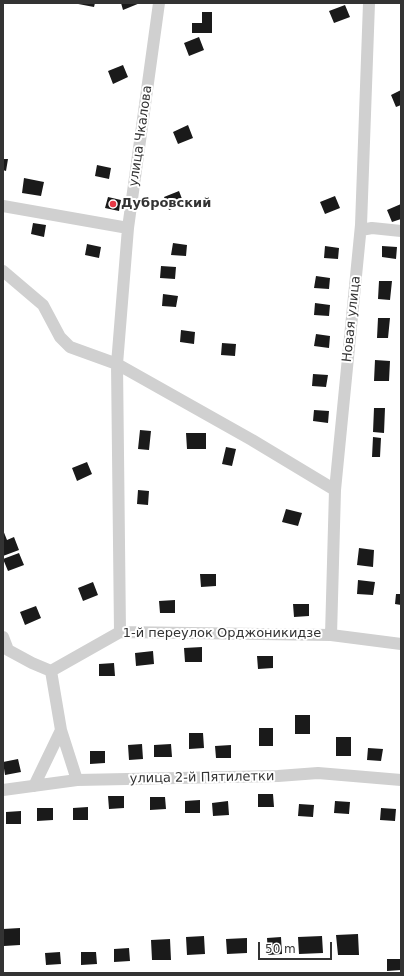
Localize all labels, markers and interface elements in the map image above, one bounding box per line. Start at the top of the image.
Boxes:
street label: улица Чкалова [126,84,156,188]
place label: Дубровский [121,196,211,212]
marker: Дубровский [108,199,118,209]
street label: Новая улица [340,275,364,363]
street label: 1-й переулок Орджоникидзе [123,626,321,642]
street label: улица 2-й Пятилетки [130,769,274,787]
scale bar [260,934,334,960]
text: 50 m [265,942,296,956]

